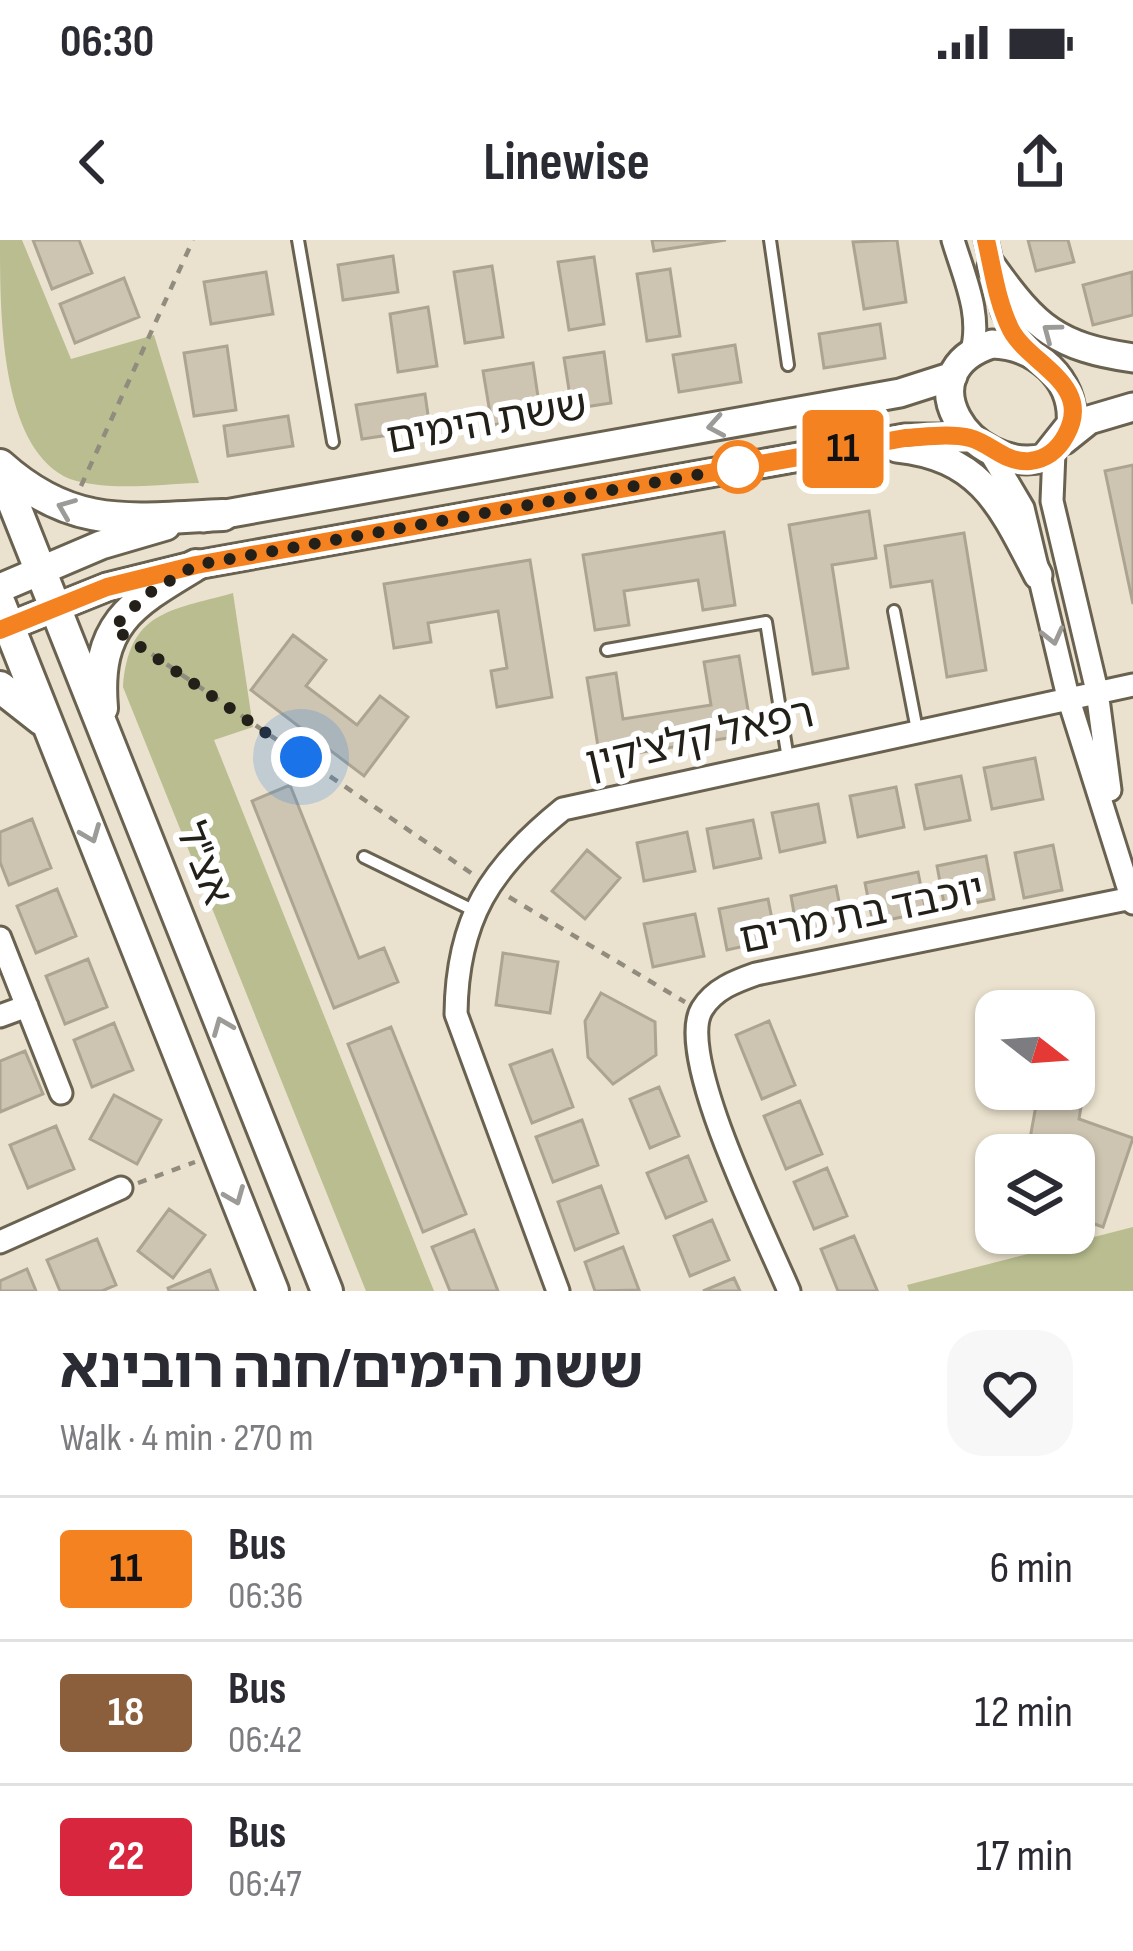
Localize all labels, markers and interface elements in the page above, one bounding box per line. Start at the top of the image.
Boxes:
text: 06:30 [60,15,154,70]
icon: back [60,129,126,195]
icon: share [1007,129,1073,195]
text: Linewise [483,130,650,195]
one-way arrow [1042,324,1064,346]
street label: ששת הימים [383,380,591,466]
line badge: 11 [789,410,897,488]
one-way arrow [706,412,726,437]
text: 11 [827,423,859,474]
unlabelled marker [713,442,763,492]
one-way arrow [57,497,78,522]
one-way arrow [1039,626,1064,646]
street label: רפאל קלצ'קין [581,688,819,790]
your location [271,727,331,787]
street label: אצ"ל [164,815,242,913]
one-way arrow [77,823,102,844]
street label: יוכבד בת מרים [735,864,989,966]
north arrow [975,990,1095,1110]
map controls [975,990,1095,1254]
one-way arrow [212,1017,236,1038]
button: layers [975,1134,1095,1254]
one-way arrow [221,1185,246,1206]
button: heart [947,1330,1073,1456]
text: ששת הימים/חנה רובינא [60,1336,644,1404]
text: Walk · 4 min · 270 m [60,1415,314,1462]
text: Bus [228,1518,286,1573]
text: 6 min [990,1541,1073,1596]
text: 11 [110,1543,142,1594]
text: 06:36 [228,1573,303,1620]
text: Bus [228,1662,286,1717]
text: 12 min [975,1685,1073,1740]
text: 18 [108,1687,144,1738]
text: 06:42 [228,1717,302,1764]
text: Bus [228,1806,286,1861]
text: 17 min [976,1829,1073,1884]
text: 22 [108,1831,144,1882]
text: 06:47 [228,1861,301,1908]

